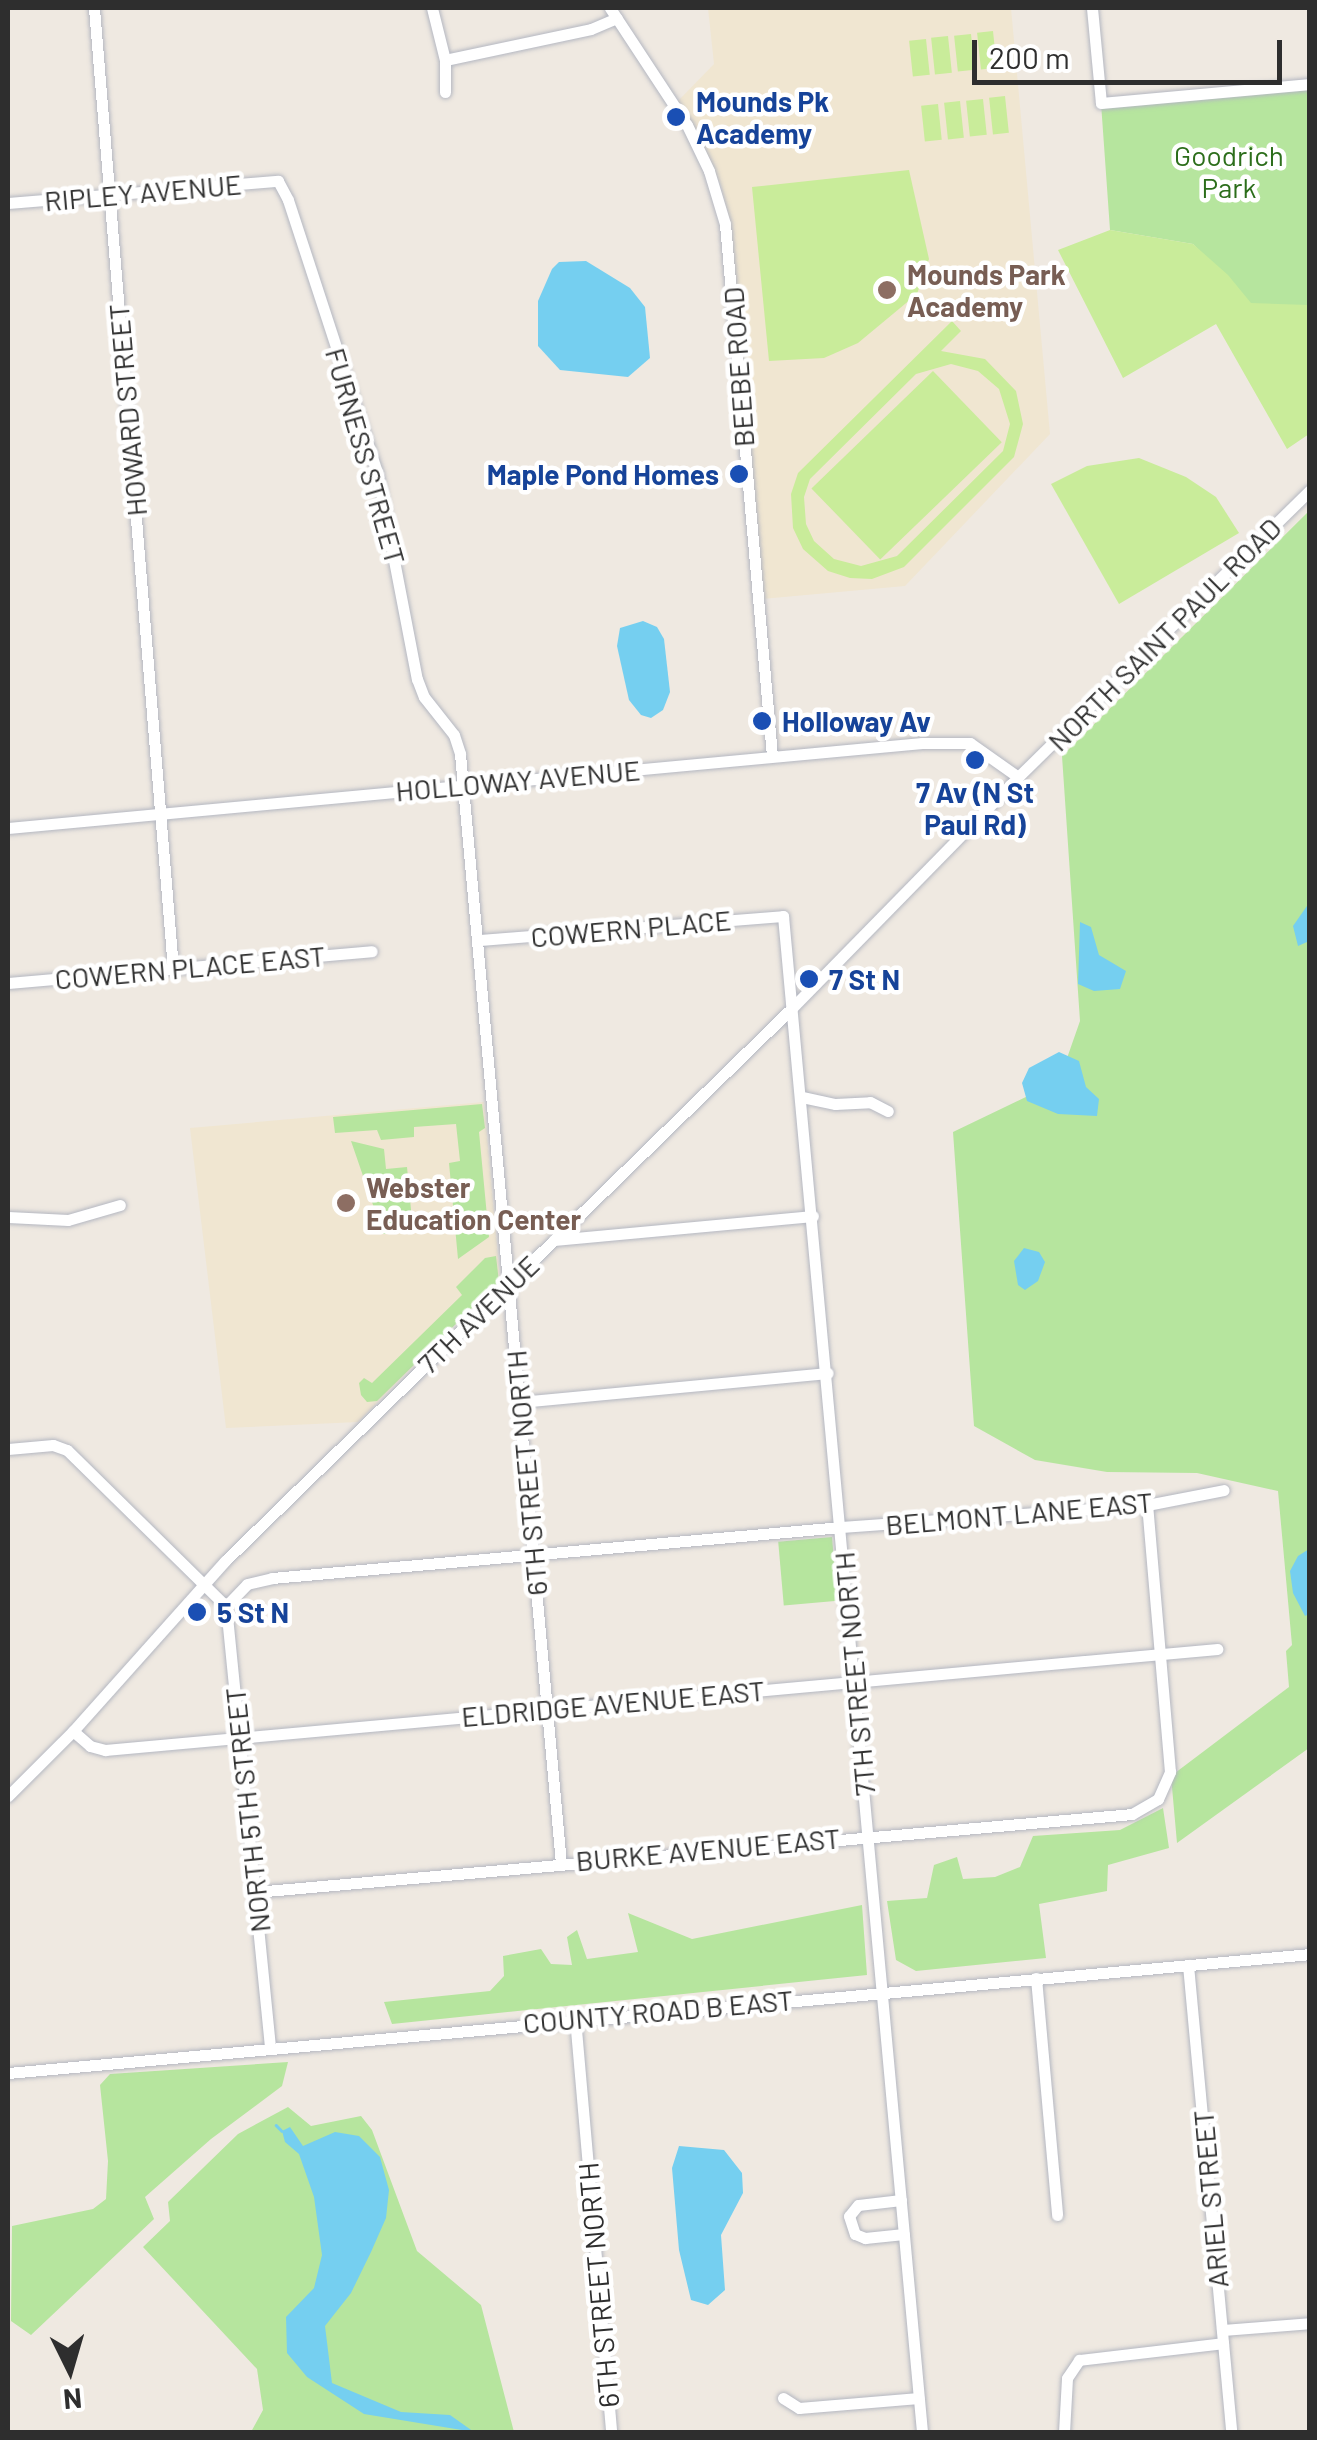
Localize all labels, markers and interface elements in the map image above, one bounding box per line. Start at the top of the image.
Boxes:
scale bar [977,20,1287,82]
text: 200 m [989,39,1070,75]
place label: Mounds Pk Academy [696,84,829,150]
marker: Mounds Pk Academy [665,106,687,128]
park label: Goodrich Park [1174,138,1284,204]
street label: RIPLEY AVENUE [43,167,243,217]
place label: Mounds Park Academy [907,257,1066,323]
marker: Mounds Park Academy [876,279,898,301]
street label: BEEBE ROAD [716,286,760,448]
street label: HOWARD STREET [101,302,153,518]
street label: FURNESS STREET [319,344,413,568]
place label: Maple Pond Homes [487,457,719,491]
marker: Maple Pond Homes [728,463,750,485]
street label: NORTH SAINT PAUL ROAD [1041,511,1287,757]
place label: Holloway Av [782,704,931,738]
marker: Holloway Av [751,710,773,732]
marker: 7 Av (N St Paul Rd) [964,749,986,771]
street label: HOLLOWAY AVENUE [394,753,642,807]
place label: 7 Av (N St Paul Rd) [916,775,1034,841]
street label: COWERN PLACE [529,902,733,954]
street label: COWERN PLACE EAST [53,938,327,996]
place label: 7 St N [829,962,900,996]
marker: 7 St N [798,968,820,990]
place label: Webster Education Center [366,1170,581,1236]
marker: Webster Education Center [335,1192,357,1214]
street label: 7TH AVENUE [410,1248,546,1380]
street label: 6TH STREET NORTH [499,1349,553,1597]
street label: BELMONT LANE EAST [884,1485,1154,1541]
street label: 7TH STREET NORTH [827,1550,881,1798]
place label: 5 St N [217,1595,289,1629]
marker: 5 St N [186,1601,208,1623]
street label: ELDRIDGE AVENUE EAST [460,1673,766,1733]
street label: NORTH 5TH STREET [217,1686,277,1934]
street label: BURKE AVENUE EAST [574,1821,842,1877]
street label: COUNTY ROAD B EAST [522,1982,794,2040]
street label: ARIEL STREET [1185,2109,1235,2289]
street label: 6TH STREET NORTH [571,2161,625,2409]
north arrow [20,2320,120,2420]
text: N [62,2382,83,2418]

